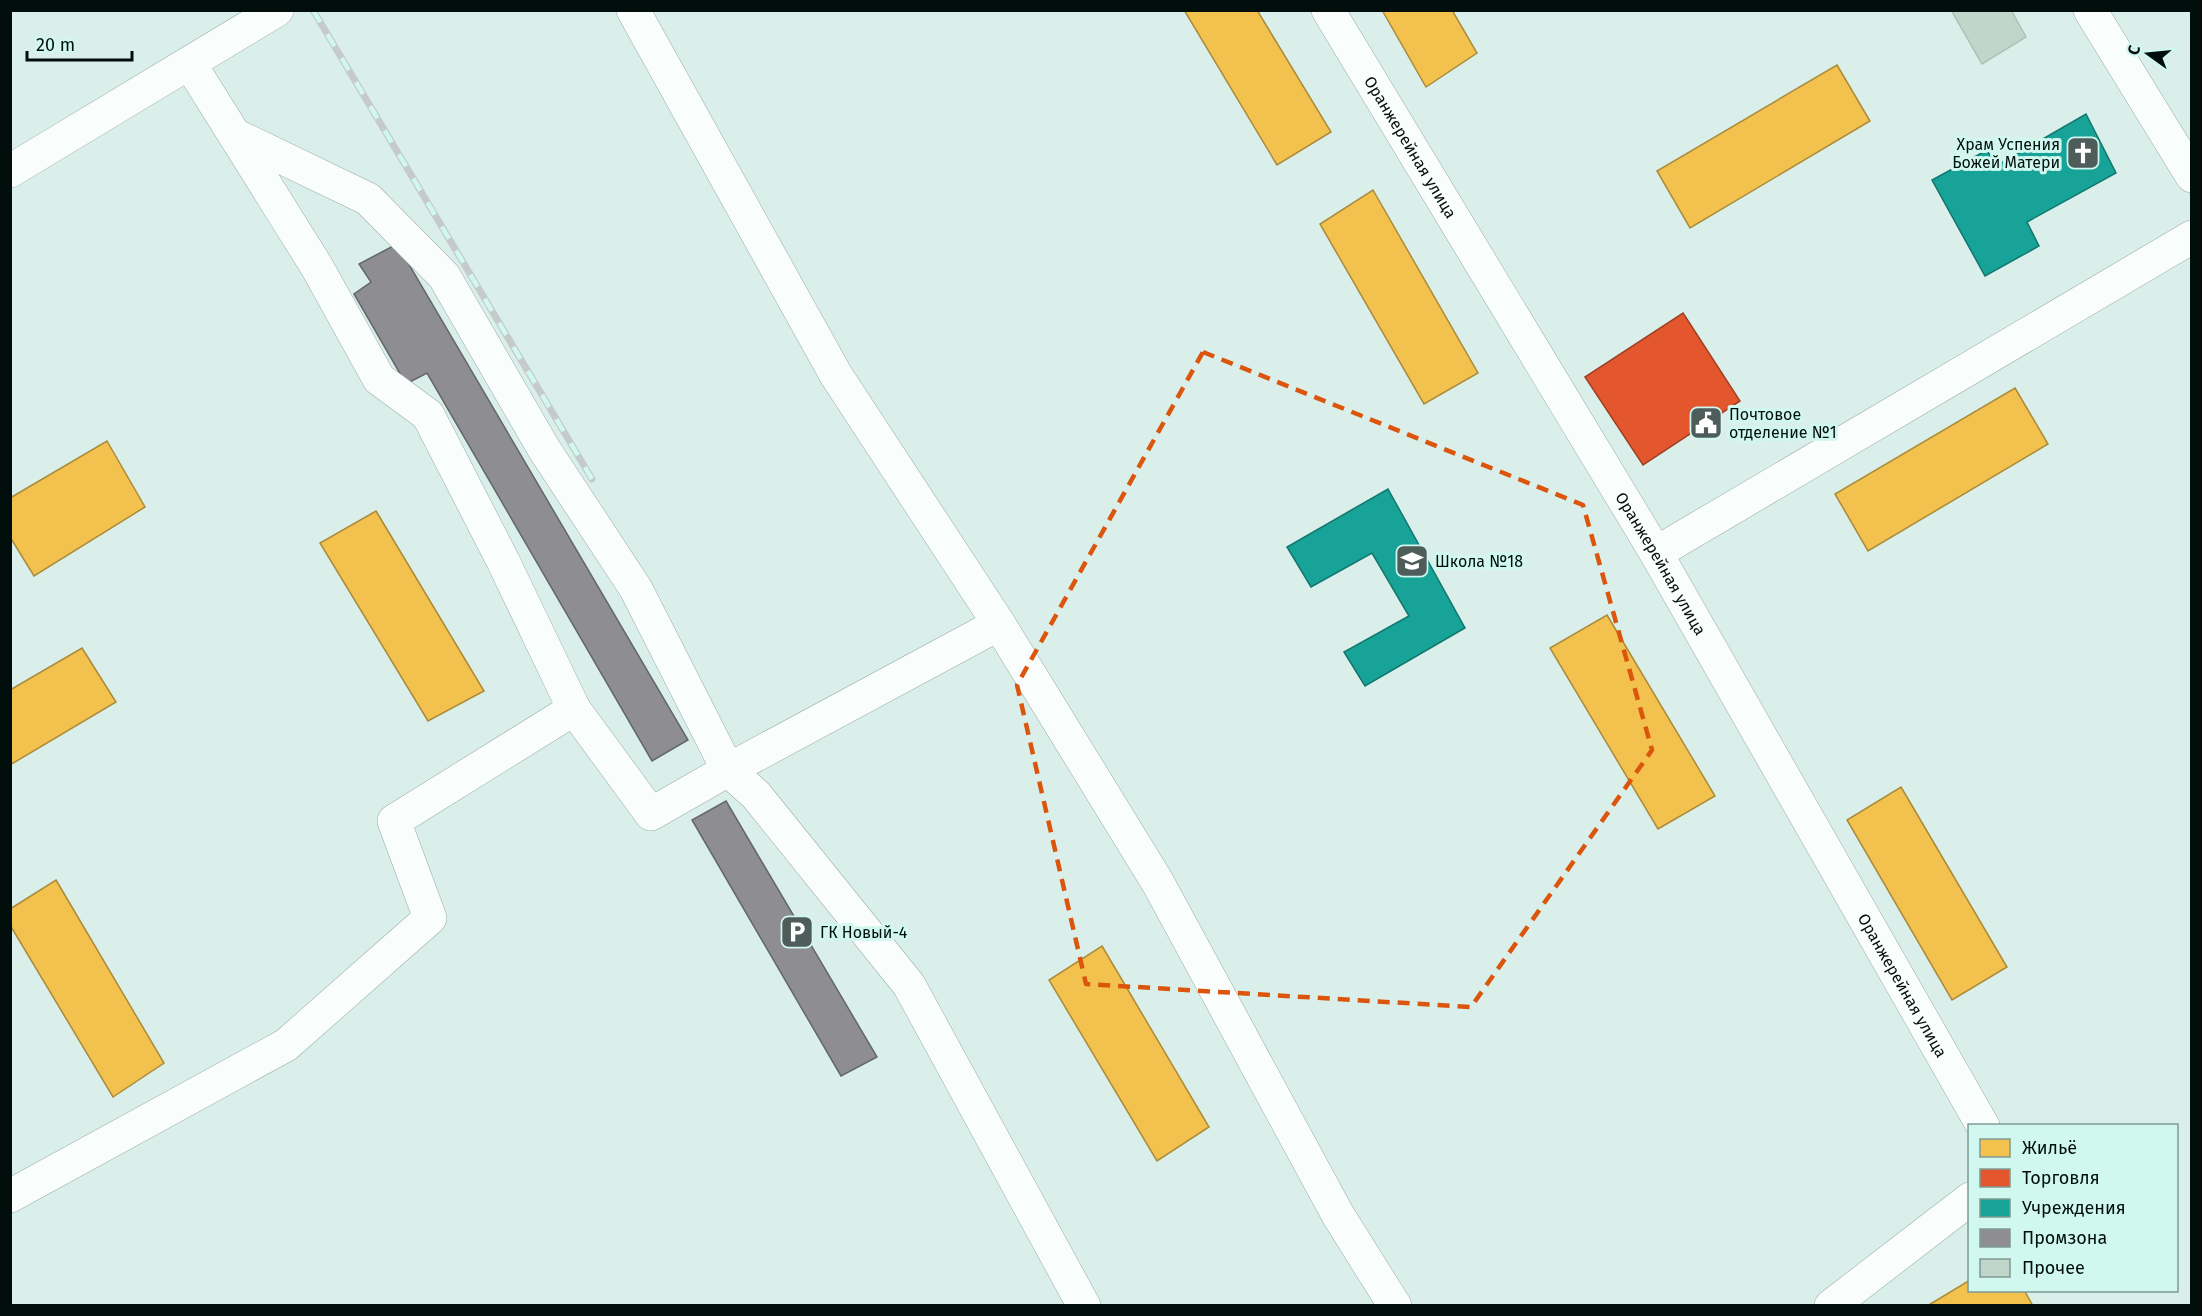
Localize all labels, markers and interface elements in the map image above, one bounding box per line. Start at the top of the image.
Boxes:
scale bar [27,24,132,62]
north arrow [2118,24,2178,84]
text: 20 m [36,34,75,56]
text: С [2124,43,2145,57]
street label: Оранжерейная улица [1361,72,1461,221]
place label: Храм Успения Божей Матери [1952,135,2060,172]
church icon: Храм Успения Божей Матери [2065,135,2101,171]
public building icon: Почтовое отделение №1 [1688,405,1724,441]
place label: Почтовое отделение №1 [1729,405,1837,442]
street label: Оранжерейная улица [1612,488,1710,638]
school or university icon: Школа №18 [1394,543,1430,579]
place label: Школа №18 [1435,552,1523,571]
street label: Оранжерейная улица [1854,910,1951,1060]
parking icon: ГК Новый-4 [779,914,815,950]
place label: ГК Новый-4 [820,923,908,942]
legend [1968,1124,2178,1292]
text: Жильё [2022,1137,2077,1159]
text: Торговля [2022,1167,2100,1189]
text: Учреждения [2022,1197,2126,1219]
text: Промзона [2022,1227,2107,1249]
text: Прочее [2022,1257,2085,1279]

